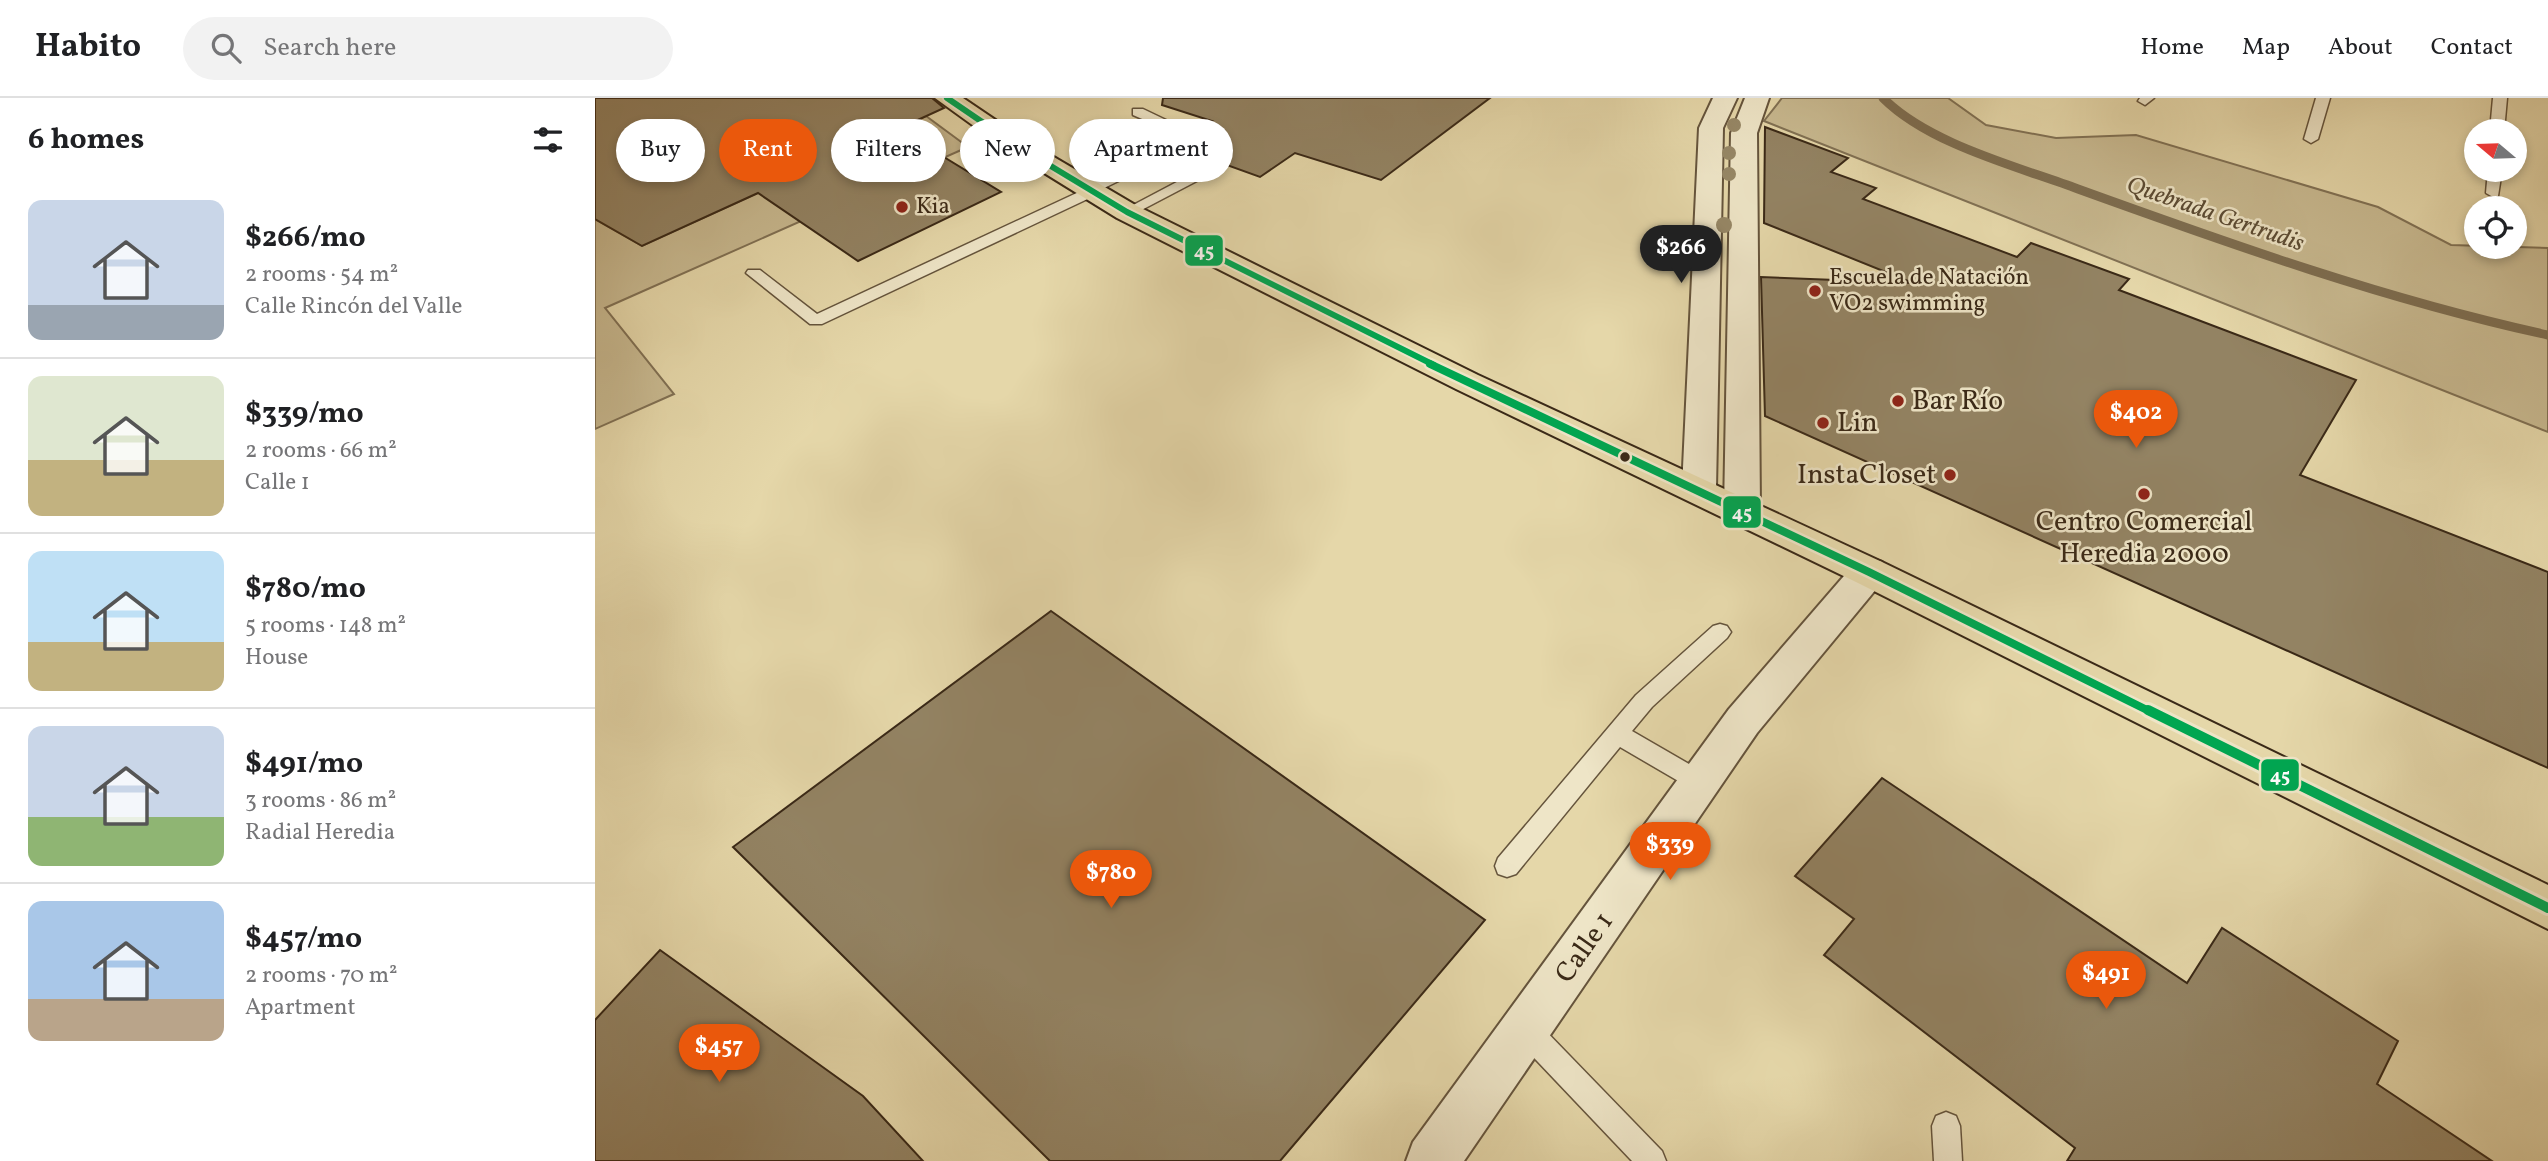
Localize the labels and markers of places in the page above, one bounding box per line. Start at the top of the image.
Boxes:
place label: Kia [916,191,950,223]
marker: Kia [894,199,910,215]
pin: $266 [1640,226,1722,285]
place label: Escuela de Natación VO2 swimming [1829,262,2029,320]
marker: Escuela de Natación VO2 swimming [1807,283,1823,299]
place label: Bar Río [1912,382,2003,421]
pin: $402 [2095,390,2177,450]
marker: Bar Río [1890,393,1906,409]
place label: Lin [1837,404,1878,443]
marker: Lin [1815,415,1831,431]
unlabelled marker [1618,450,1632,464]
place label: InstaCloset [1797,456,1936,495]
marker: InstaCloset [1942,467,1958,483]
marker: Centro Comercial Heredia 2000 [2136,486,2152,502]
place label: Centro Comercial Heredia 2000 [2036,503,2252,574]
pin: $339 [1629,822,1711,882]
pin: $780 [1070,850,1152,910]
pin: $491 [2065,951,2147,1011]
pin: $457 [678,1024,760,1084]

